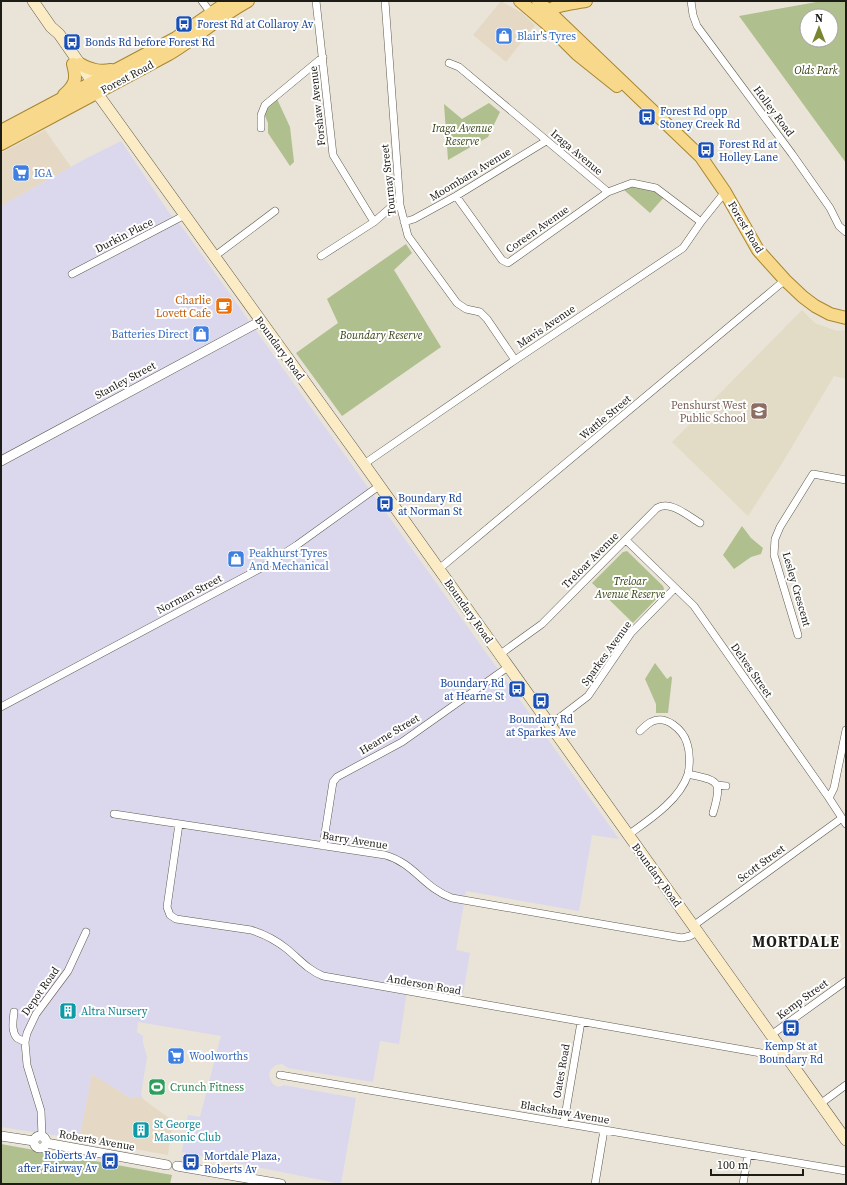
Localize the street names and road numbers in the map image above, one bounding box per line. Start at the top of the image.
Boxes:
street label: Forest Road [98,57,157,98]
street label: Forshaw Avenue [306,65,329,147]
street label: Holley Road [750,83,798,140]
street label: Iraga Avenue [547,126,606,179]
street label: Tournay Street [377,143,400,216]
street label: Moombara Avenue [427,144,514,205]
street label: Forest Road [724,199,767,257]
street label: Coreen Avenue [503,202,572,257]
street label: Durkin Place [93,214,156,257]
street label: Mavis Avenue [514,301,579,351]
street label: Boundary Road [251,313,308,384]
street label: Stanley Street [92,358,159,403]
street label: Wattle Street [577,391,634,443]
street label: Treloar Avenue [559,528,622,592]
street label: Lesley Crescent [779,550,814,629]
street label: Norman Street [154,571,225,618]
street label: Boundary Road [441,576,497,647]
street label: Sparkes Avenue [578,617,635,689]
street label: Delves Street [727,640,776,701]
street label: Hearne Street [356,710,422,758]
street label: Barry Avenue [321,828,389,853]
street label: Boundary Road [628,840,685,911]
street label: Scott Street [735,841,788,886]
street label: Depot Road [18,963,63,1019]
street label: Anderson Road [386,971,463,999]
street label: Kemp Street [774,975,831,1023]
street label: Oates Road [549,1042,574,1099]
street label: Blackshaw Avenue [519,1097,611,1128]
street label: Roberts Avenue [58,1126,136,1155]

